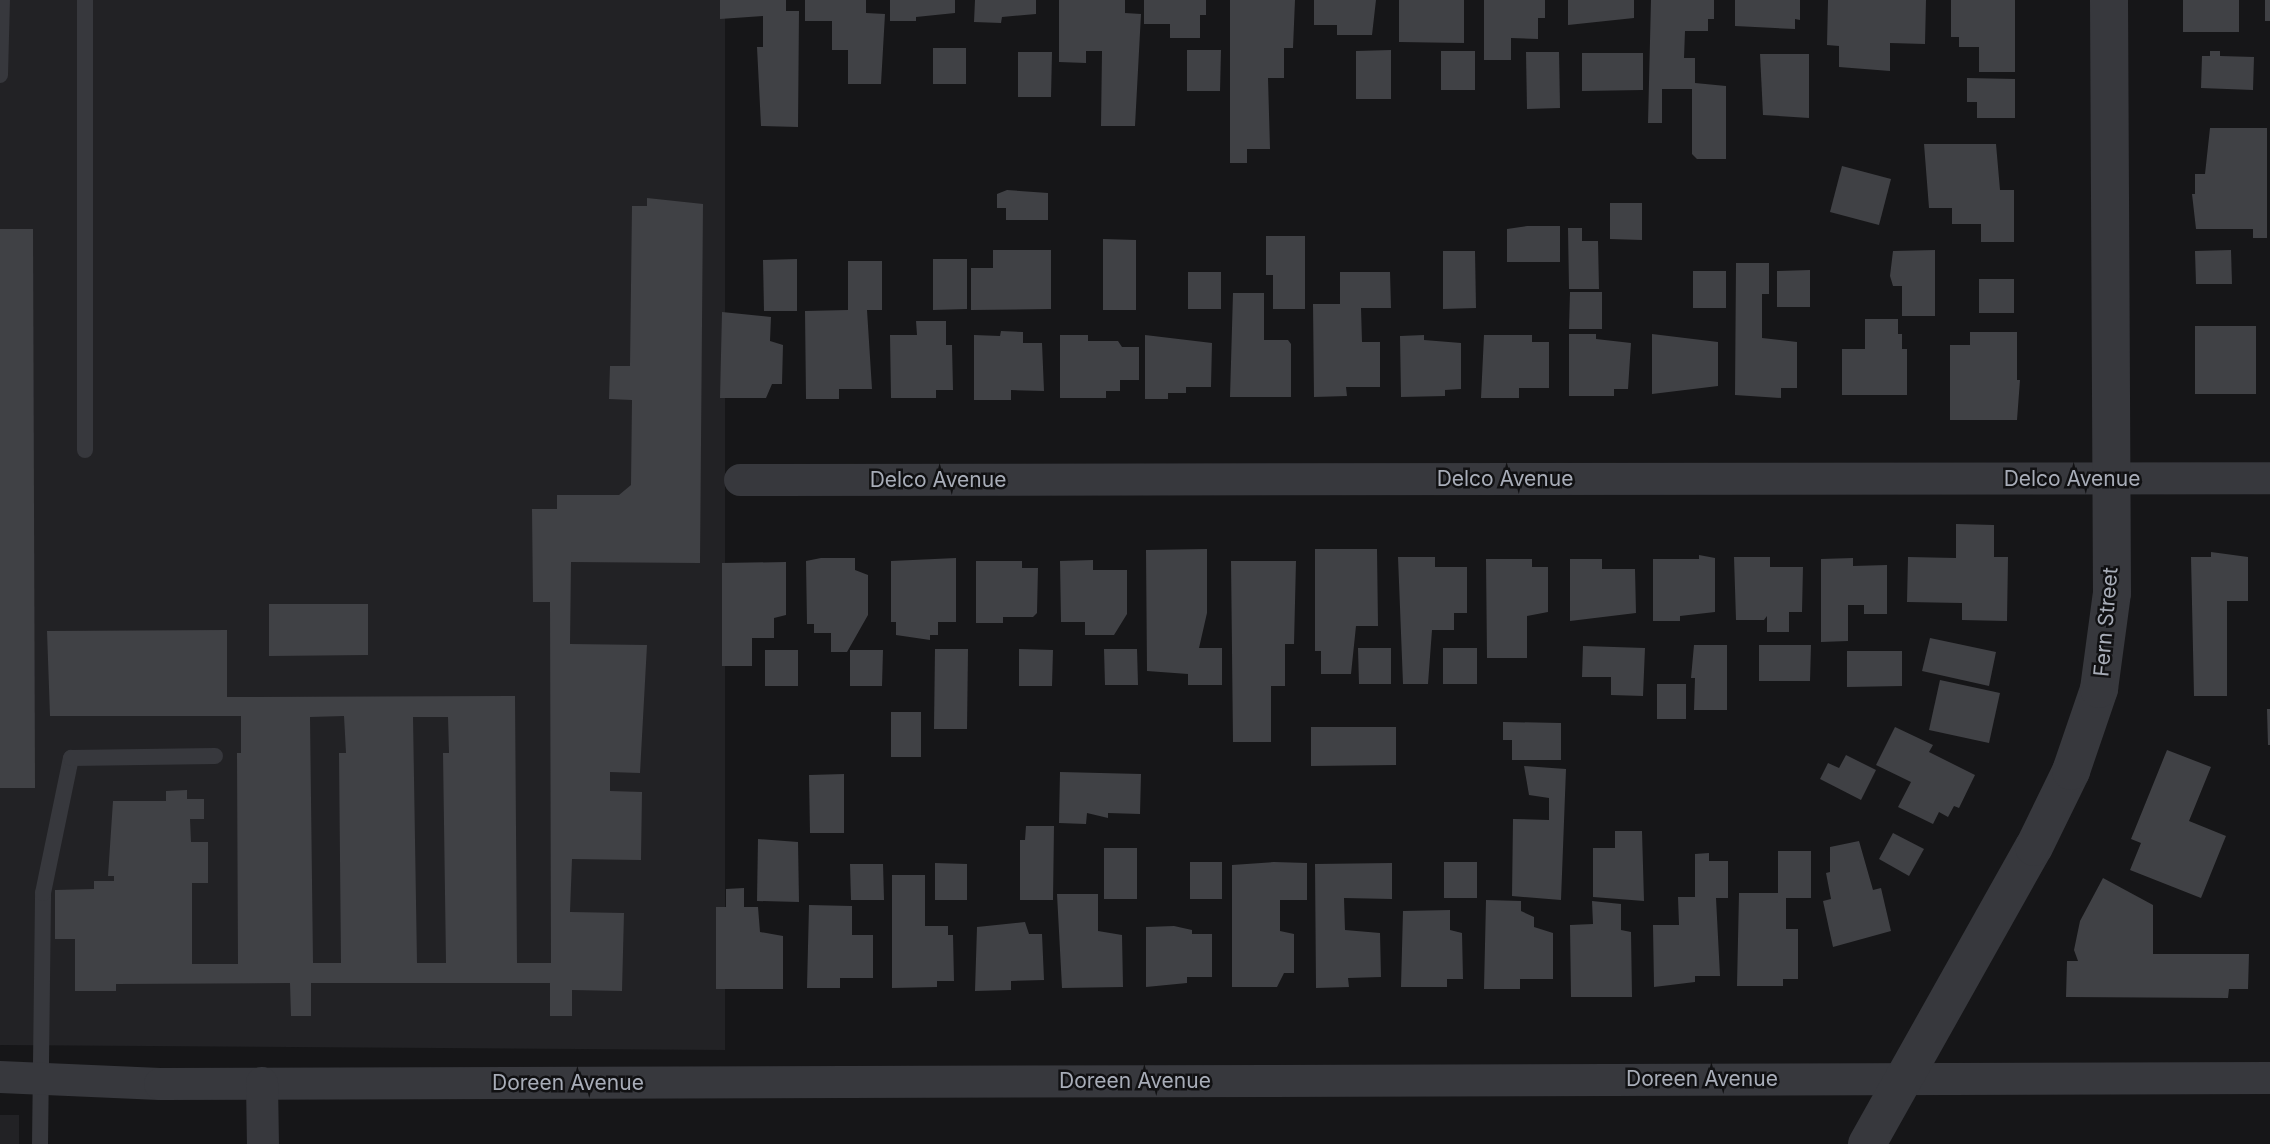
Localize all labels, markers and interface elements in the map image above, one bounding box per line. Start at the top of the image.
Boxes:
street label: Delco Avenue [1437,466,1573,492]
street label: Delco Avenue [2004,466,2140,492]
street label: Delco Avenue [870,467,1006,493]
street label: Fern Street [2089,566,2123,678]
street label: Doreen Avenue [1626,1066,1778,1092]
street label: Doreen Avenue [1059,1068,1211,1094]
street label: Doreen Avenue [492,1070,644,1096]

